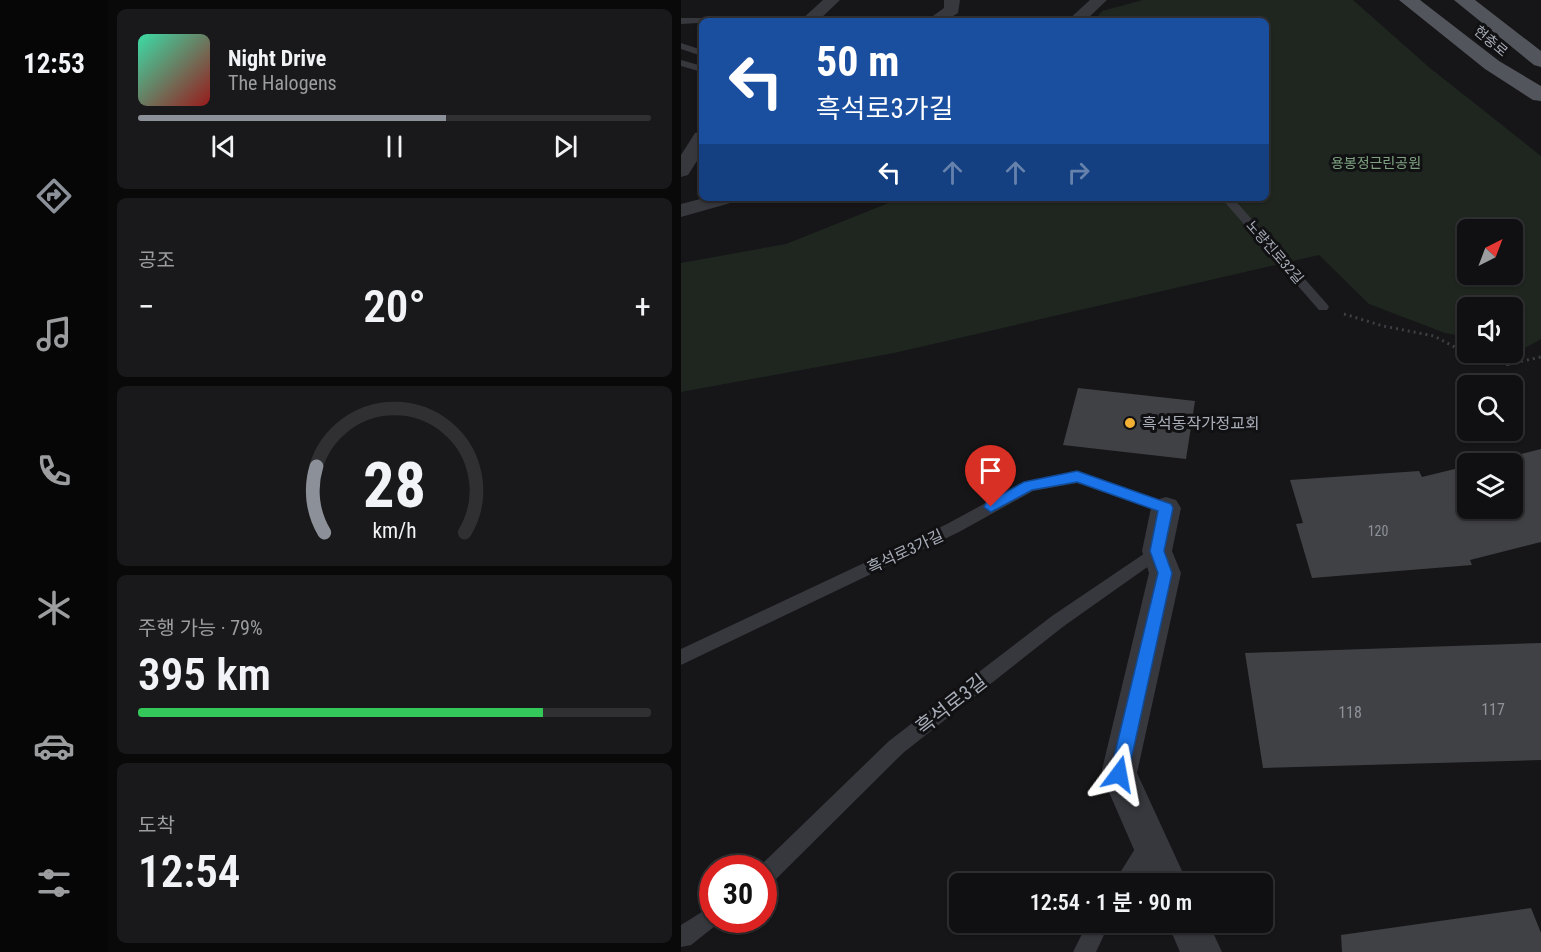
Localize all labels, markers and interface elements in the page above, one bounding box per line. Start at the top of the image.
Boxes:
street label: 현충로 [1471,22,1511,60]
text: 50 m [816,37,899,86]
icon: left [717,42,795,120]
text: Night Drive [228,46,326,71]
text: 12:53 [23,48,85,80]
text: The Halogens [228,71,337,95]
text: 흑석로3가길 [816,93,954,125]
icon: previous [207,130,240,163]
icon: pause [378,130,411,163]
icon: next [549,130,582,163]
park label: 용봉정근린공원 [1331,155,1421,171]
icon: left [873,156,906,189]
icon: ahead [936,156,969,189]
icon: ahead [999,156,1032,189]
icon: right [1062,156,1095,189]
icon: directions [33,175,75,217]
street label: 노량진로32길 [1243,217,1307,287]
north arrow [1457,219,1523,285]
map controls [1457,219,1523,519]
text: 공조 [138,248,175,272]
text: 20° [363,280,426,333]
text: − [138,287,155,326]
text: + [635,287,651,326]
button: sound [1457,297,1523,363]
icon: music [33,313,75,355]
button: search [1457,375,1523,441]
place label: 흑석동작가정교회 [1142,414,1260,433]
marker: 흑석동작가정교회 [1123,416,1137,430]
pin [965,445,1016,507]
text: 28 [363,449,426,522]
icon: phone [33,450,75,492]
button: layers [1457,453,1523,519]
icon: arrive [974,454,1007,487]
text: km/h [372,518,417,543]
house number: 120 [1368,523,1388,539]
street label: 흑석로3가길 [864,526,946,577]
icon: climate [33,587,75,629]
text: 주행 가능 · 79% [138,616,263,640]
text: 395 km [138,648,271,701]
street label: 흑석로3길 [911,669,991,739]
house number: 117 [1481,700,1505,719]
house number: 118 [1338,703,1362,722]
icon: car [33,725,75,767]
position arrow [1087,742,1151,806]
text: 도착 [138,813,175,837]
text: 12:54 [138,845,240,898]
speed limit sign: 30 [699,855,777,933]
icon: filters [33,862,75,904]
text: 12:54 · 1 분 · 90 m [1030,890,1192,915]

